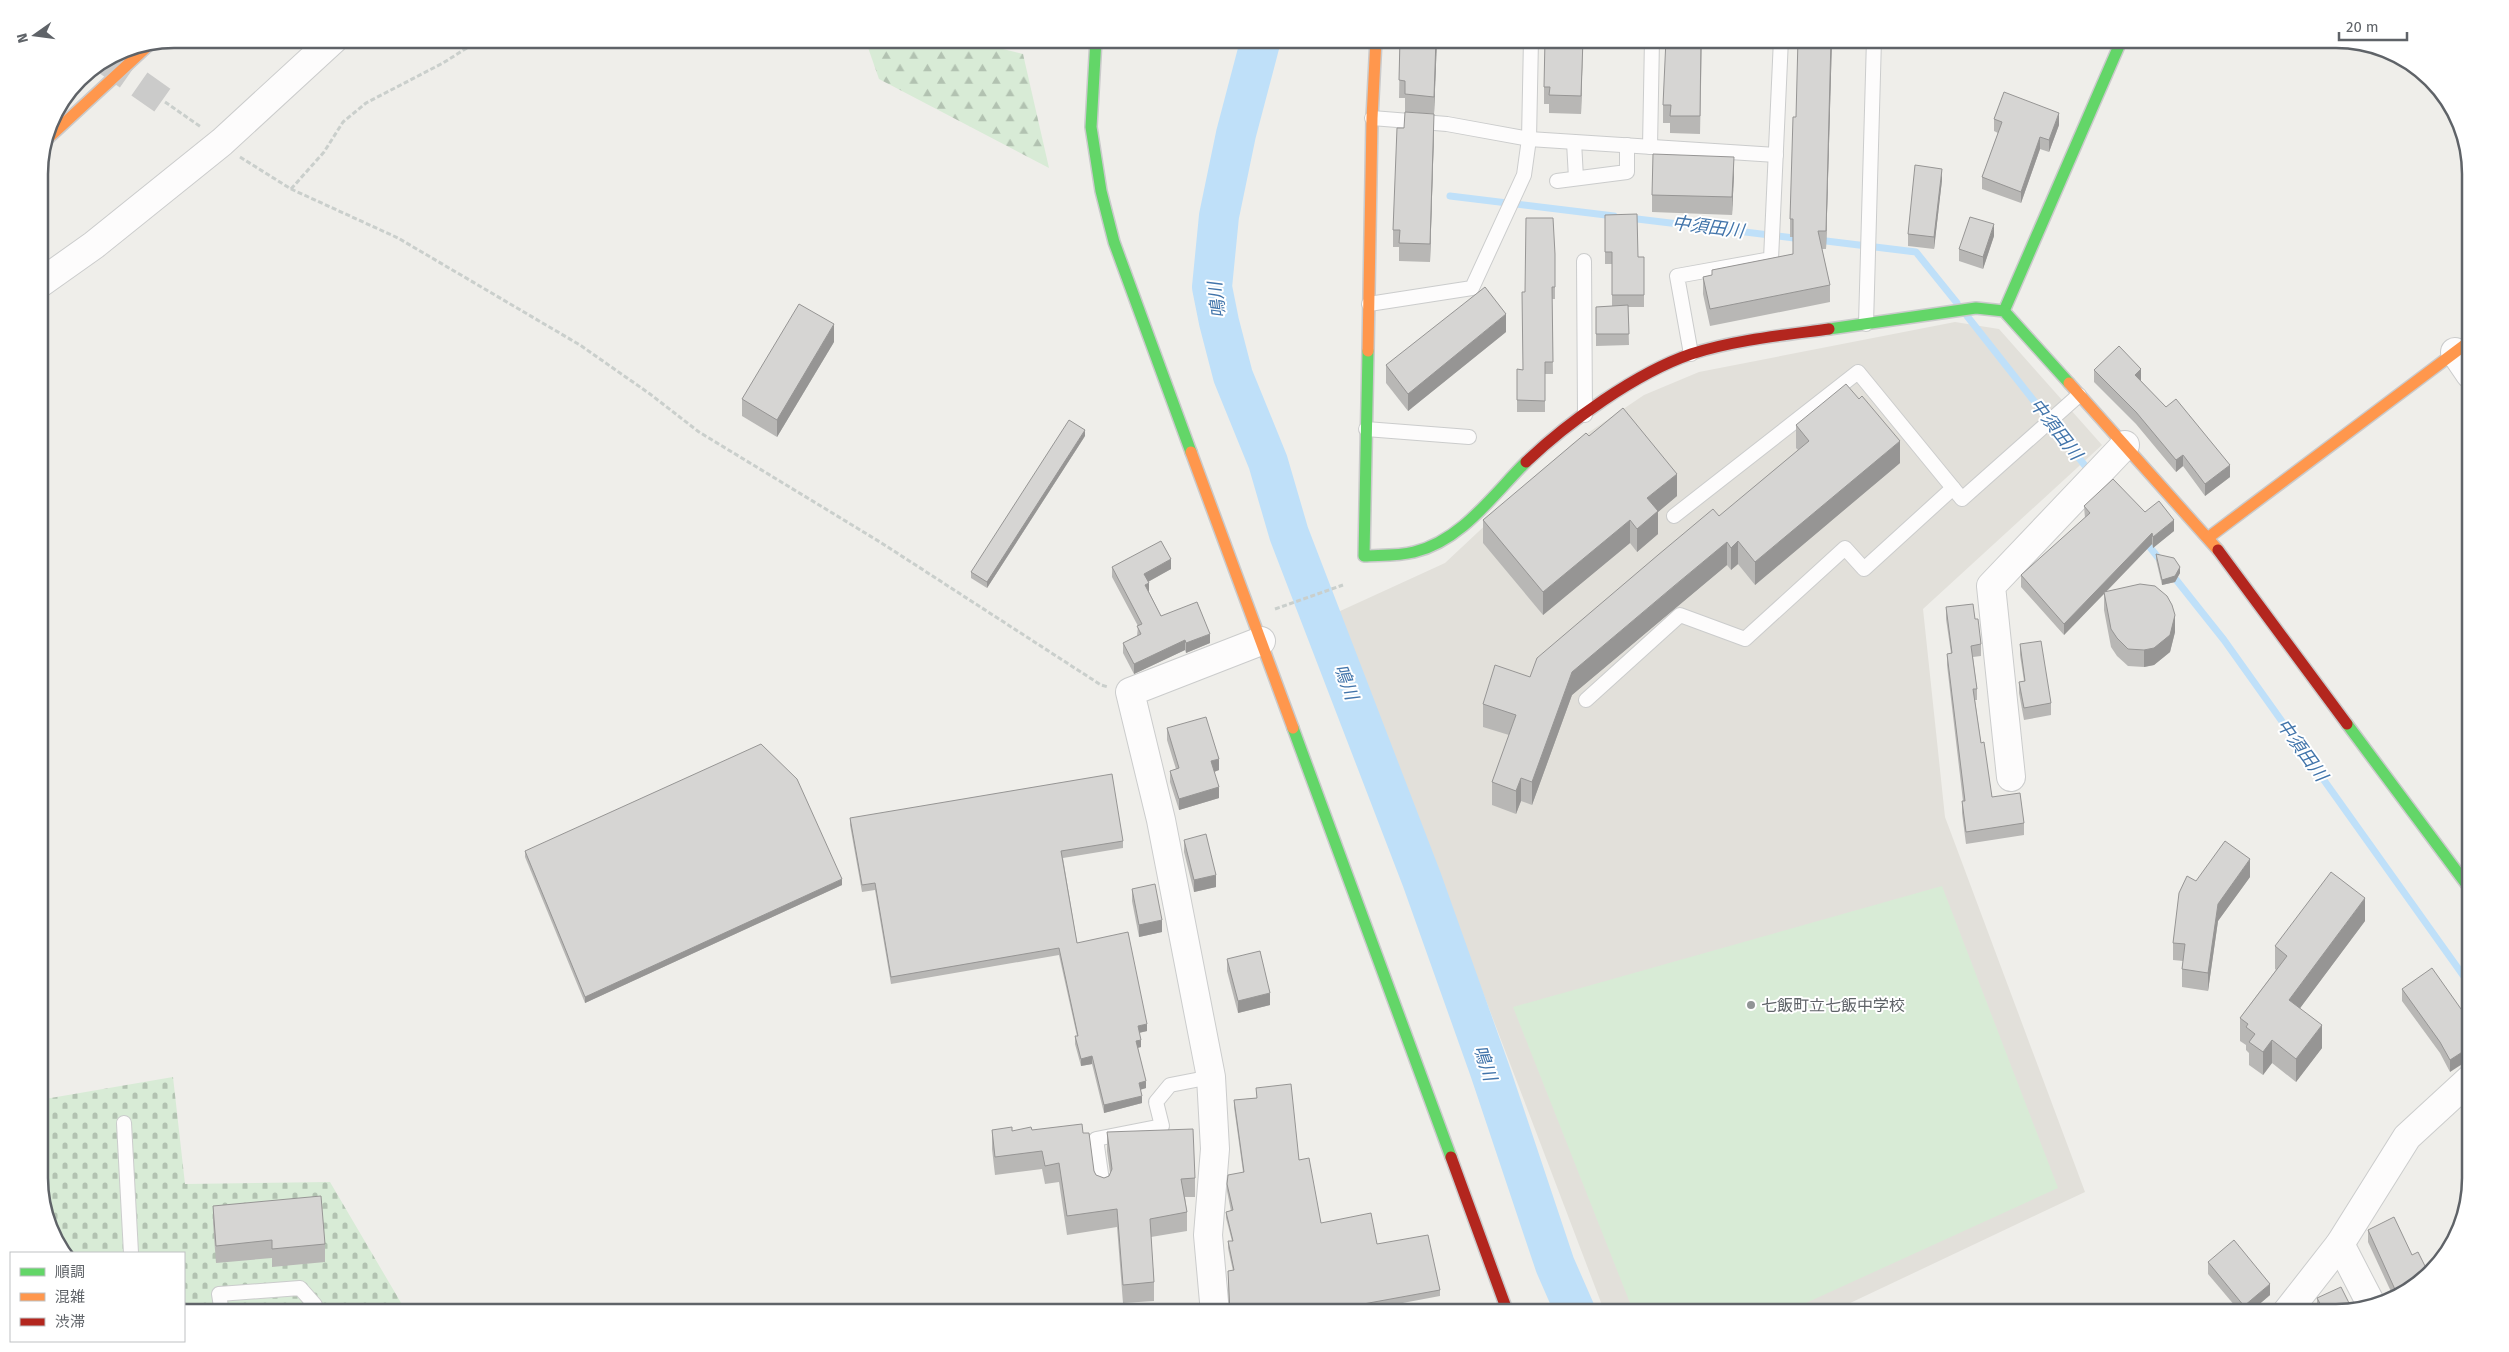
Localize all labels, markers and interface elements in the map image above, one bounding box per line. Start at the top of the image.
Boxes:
north arrow [10,10,60,60]
scale bar [2339,10,2406,42]
text: 20 m [2346,18,2379,36]
text: N [13,31,32,45]
water label: 中須田川 [1671,212,1747,243]
water label: 鳴川 [1204,279,1230,319]
water label: 中須田川 [2025,394,2088,466]
water label: 鳴川 [1329,661,1363,705]
water label: 中須田川 [2272,714,2333,787]
place label: 七飯町立七飯中学校 [1761,996,1905,1015]
marker: 七飯町立七飯中学校 [1745,999,1757,1011]
water label: 鳴川 [1469,1042,1502,1085]
legend [10,1252,185,1342]
text: 順調 [55,1263,85,1281]
text: 混雑 [55,1288,85,1306]
text: 渋滞 [55,1313,85,1331]

